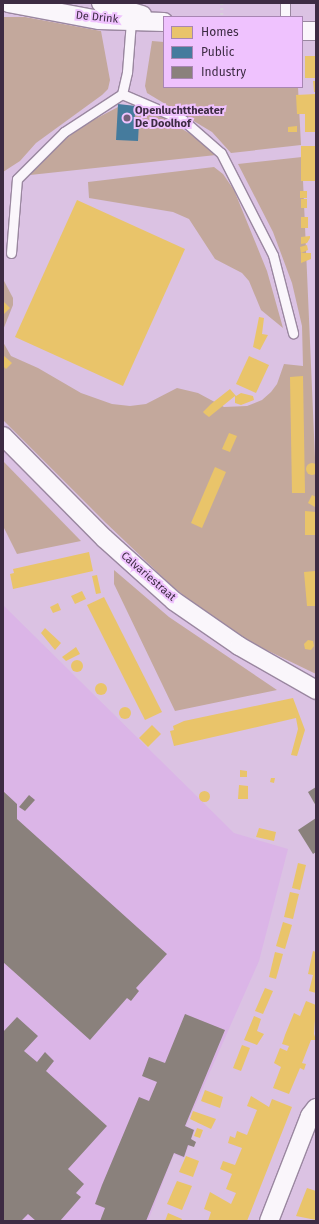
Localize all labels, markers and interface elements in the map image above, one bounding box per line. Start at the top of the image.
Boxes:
street label: De Drink [75,9,119,27]
legend [163,16,303,88]
text: Homes [201,25,239,39]
text: Public [201,45,234,59]
text: Industry [201,65,246,79]
place label: Openluchttheater De Doolhof [135,105,224,131]
marker: Openluchttheater De Doolhof [122,113,132,123]
street label: Calvariestraat [118,550,178,604]

